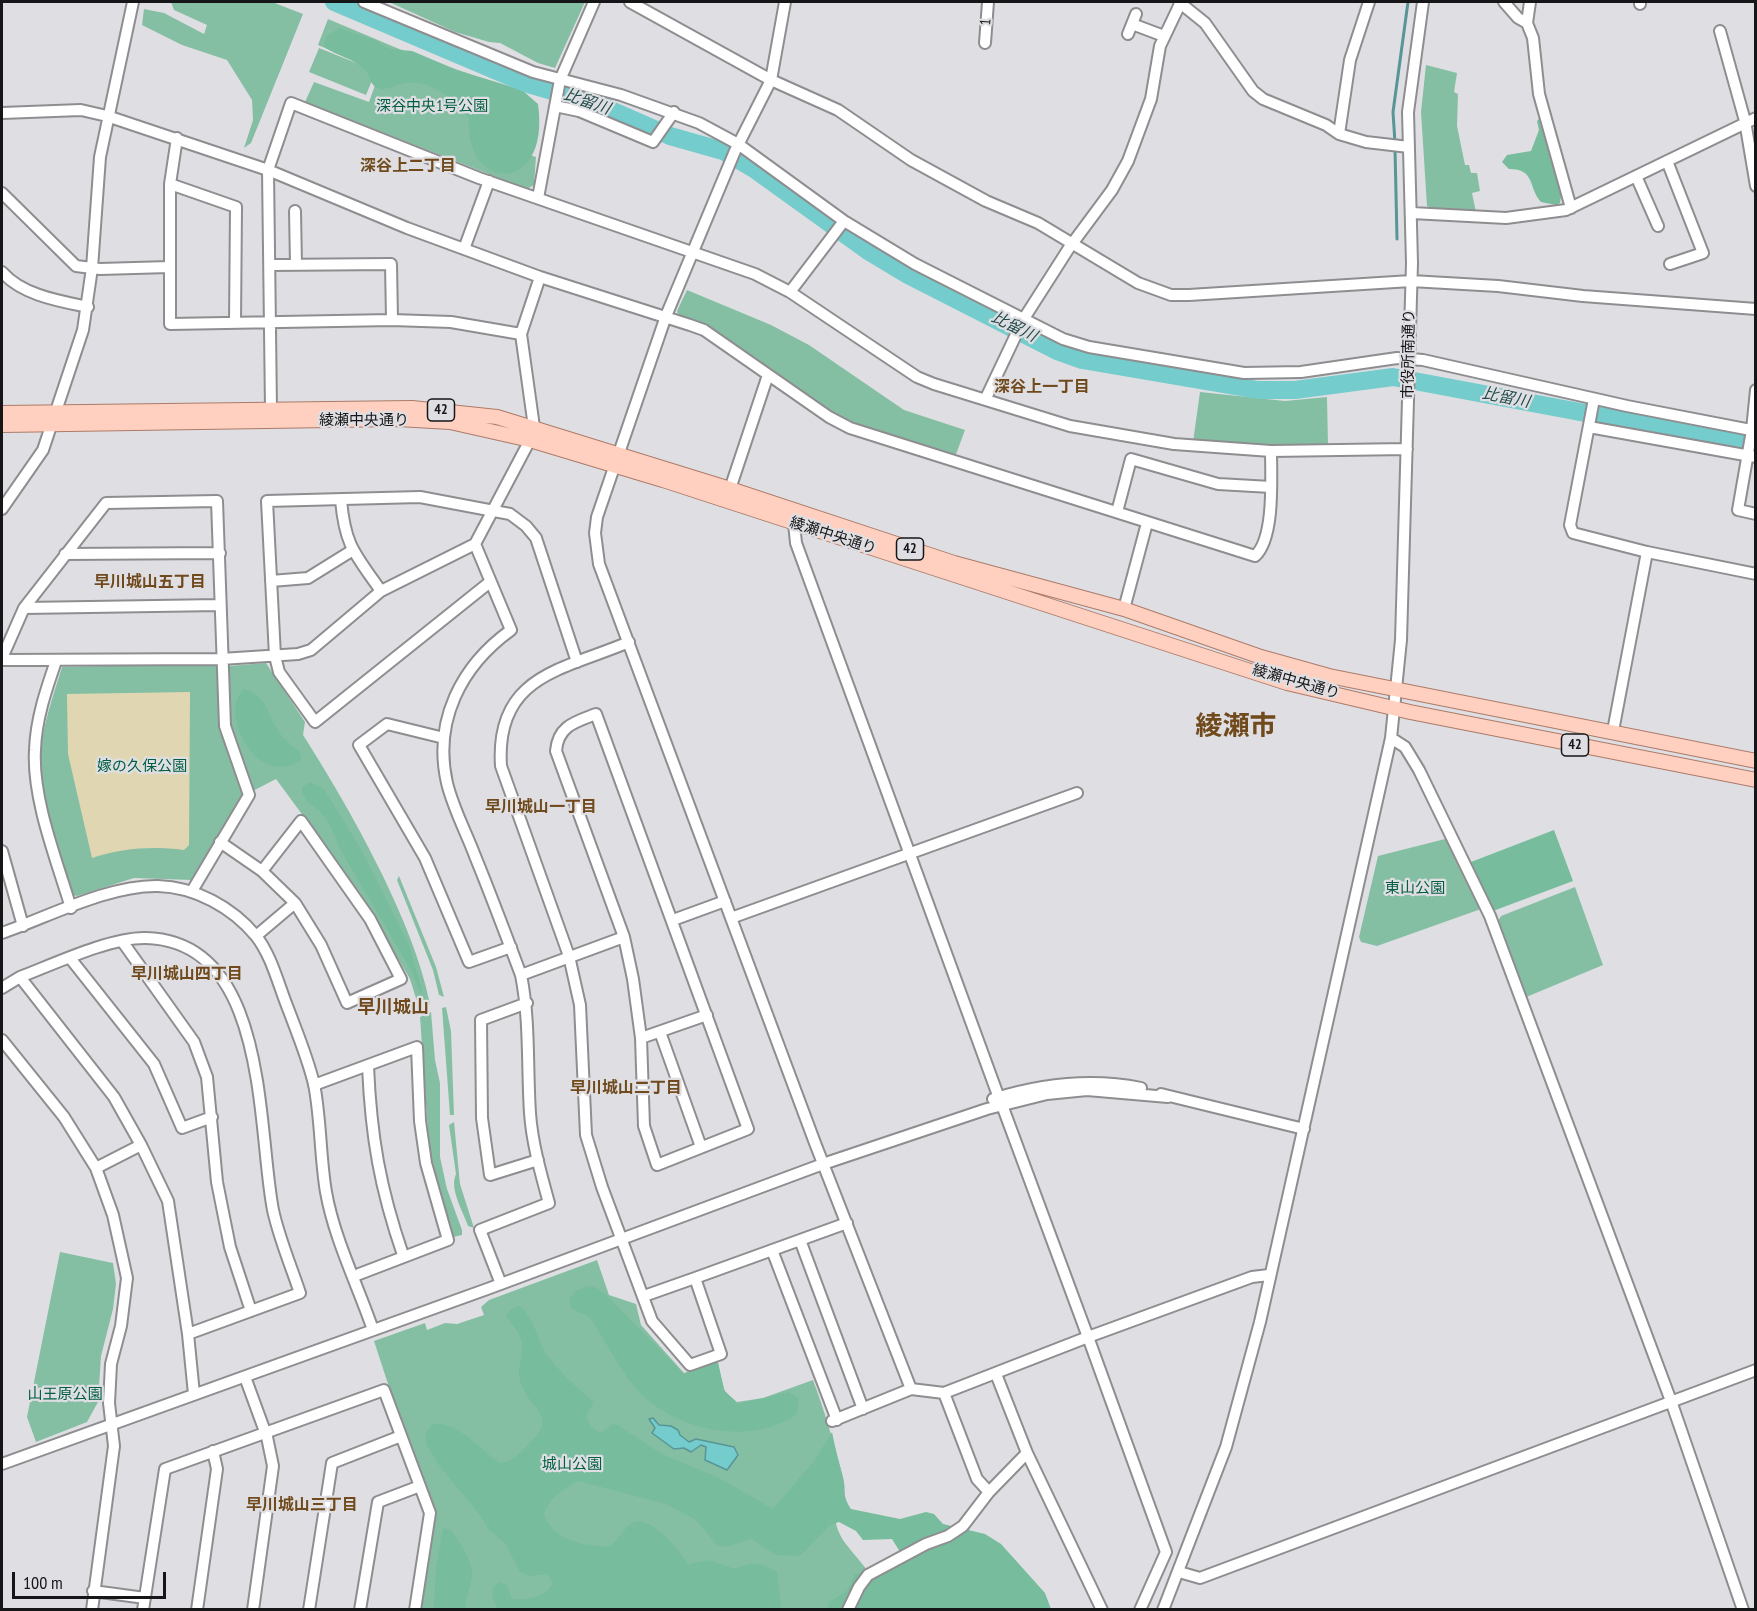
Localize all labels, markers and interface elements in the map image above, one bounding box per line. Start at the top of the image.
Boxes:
street label: 1 [977,18,995,26]
water label: 比留川 [561,85,613,119]
park label: 深谷中央1号公園 [376,98,488,116]
district label: 深谷上二丁目 [360,156,456,176]
water label: 比留川 [988,308,1040,346]
street label: 市役所南通り [1399,309,1419,399]
district label: 深谷上一丁目 [994,377,1090,397]
water label: 比留川 [1481,384,1531,412]
road number: 42 [428,399,454,421]
street label: 綾瀬中央通り [319,412,409,430]
street label: 綾瀬中央通り [787,514,879,558]
road number: 42 [896,538,924,560]
district label: 早川城山五丁目 [94,572,206,592]
street label: 綾瀬中央通り [1250,661,1342,703]
district label: 綾瀬市 [1196,711,1276,743]
road number: 42 [1562,734,1588,756]
park label: 嫁の久保公園 [97,758,187,776]
district label: 早川城山一丁目 [485,797,597,817]
park label: 東山公園 [1385,880,1445,898]
district label: 早川城山四丁目 [131,964,243,984]
district label: 早川城山 [357,997,429,1019]
district label: 早川城山二丁目 [570,1078,682,1098]
park label: 山王原公園 [28,1386,102,1404]
park label: 城山公園 [542,1456,602,1474]
district label: 早川城山三丁目 [246,1495,358,1515]
scale bar [15,1560,170,1598]
text: 100 m [23,1571,63,1594]

